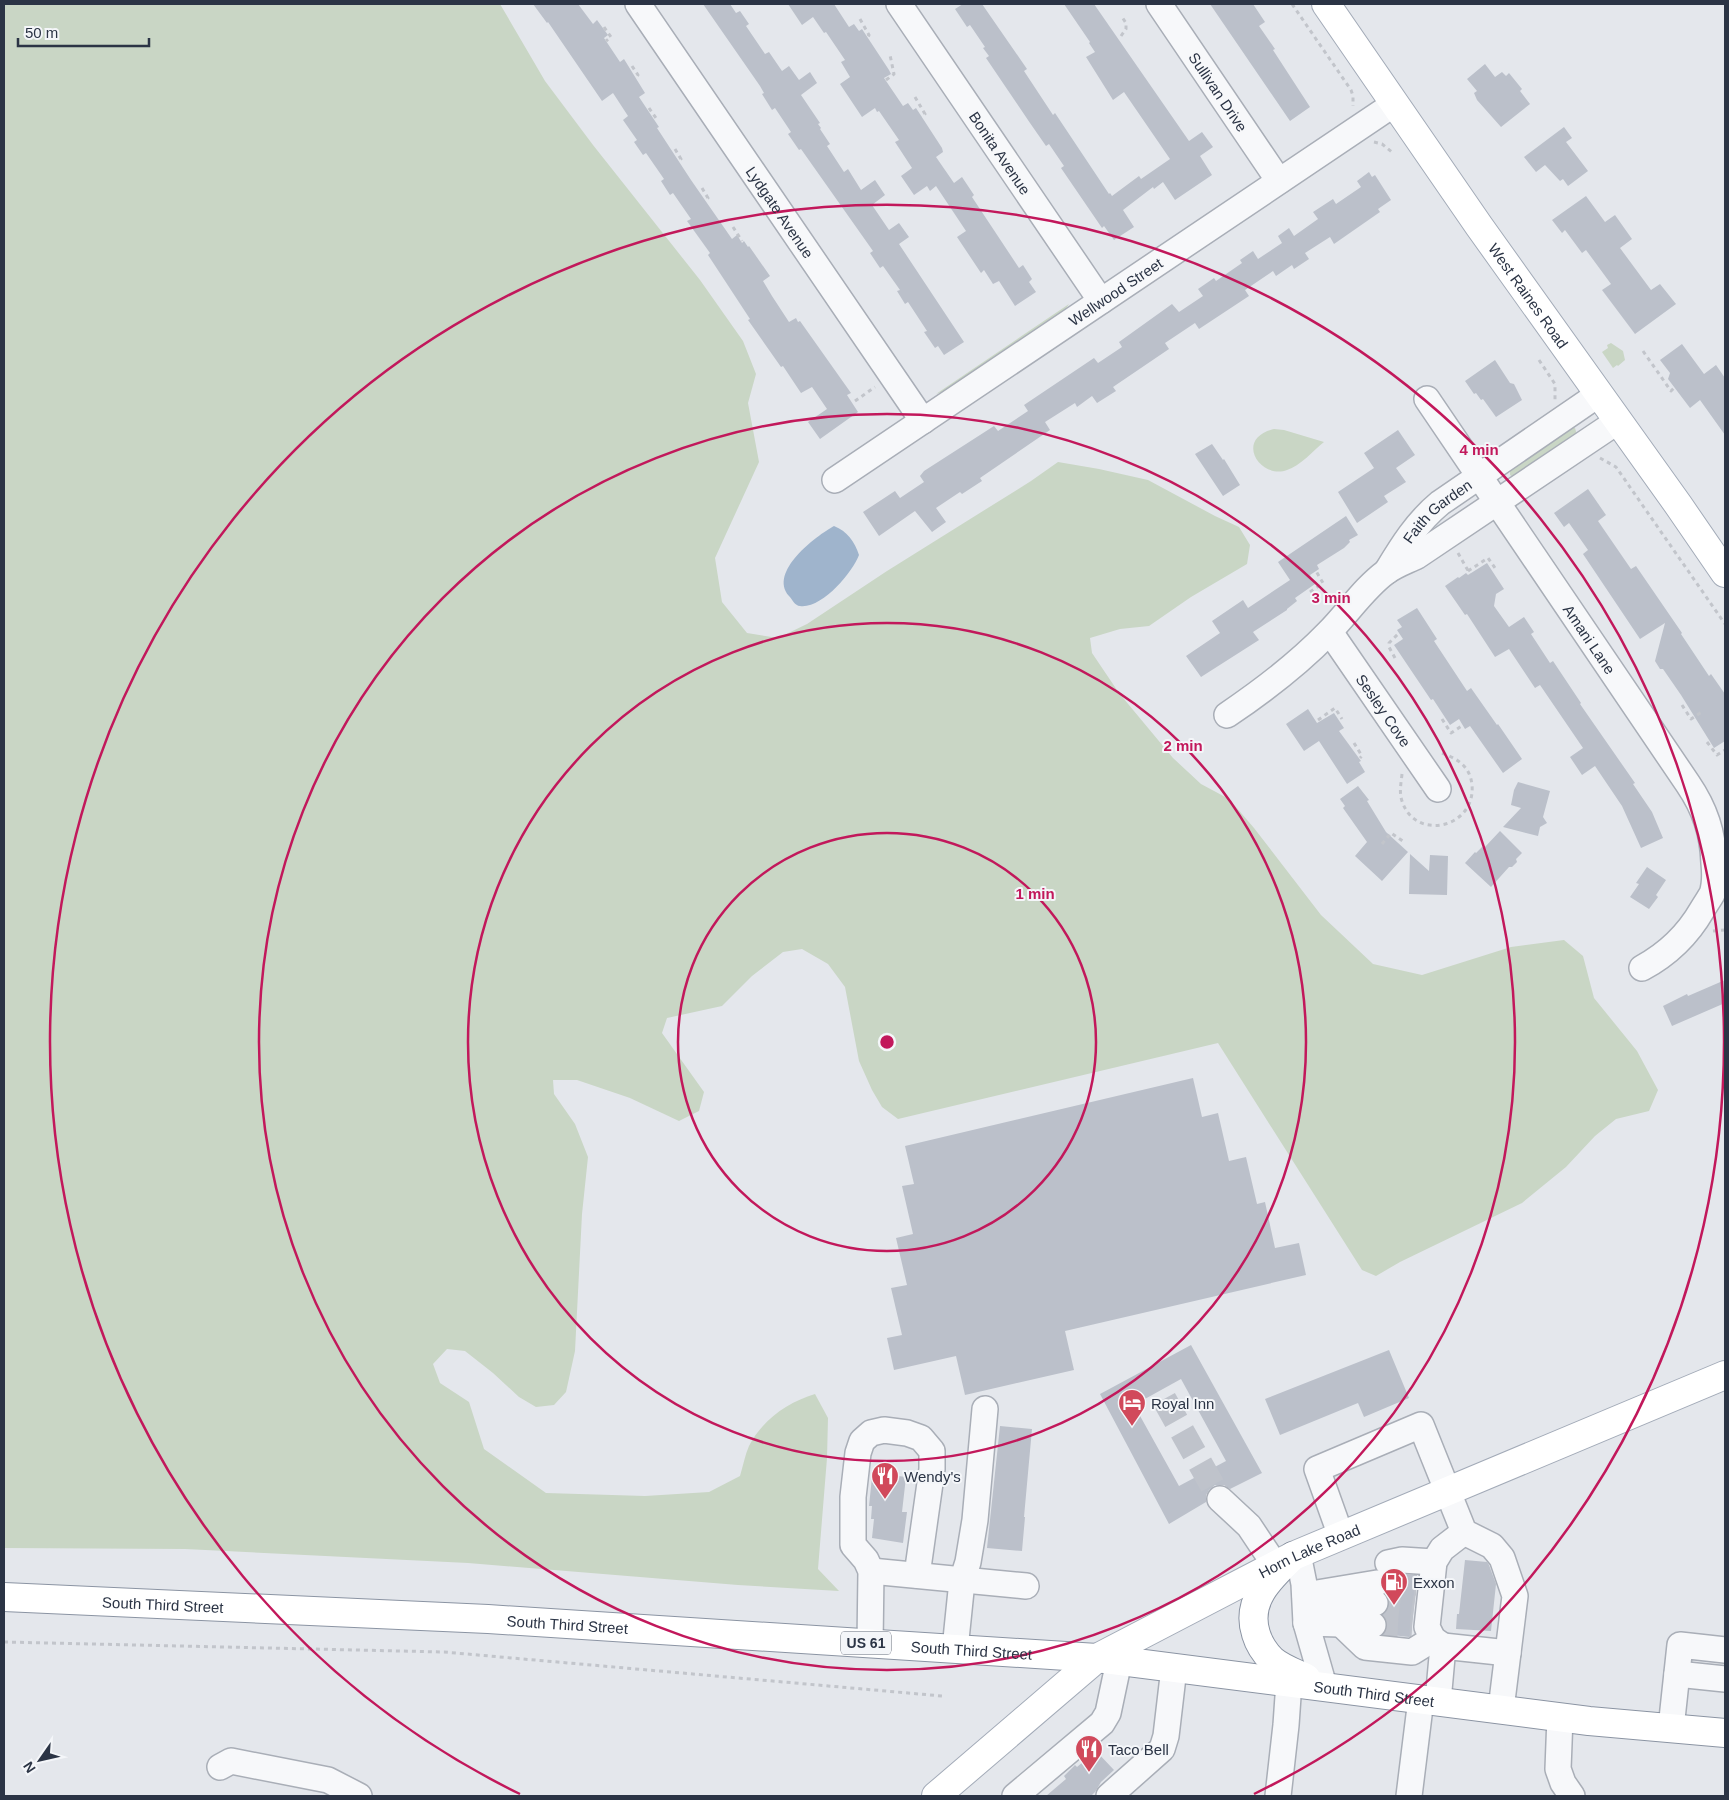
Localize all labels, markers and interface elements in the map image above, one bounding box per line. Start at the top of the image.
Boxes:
scale bar [18,15,149,47]
text: 50 m [25,24,58,41]
street label: Sullivan Drive [1186,49,1251,134]
street label: Bonita Avenue [966,108,1034,198]
street label: Lydgate Avenue [743,163,817,261]
street label: West Raines Road [1485,240,1572,351]
street label: Wellwood Street [1065,253,1166,329]
text: 4 min [1459,441,1499,458]
street label: Faith Garden [1399,476,1475,546]
text: 3 min [1311,589,1351,606]
street label: Amani Lane [1560,601,1619,677]
street label: Sesley Cove [1353,671,1415,750]
text: 2 min [1163,737,1203,754]
text: 1 min [1015,885,1055,902]
centre of rings [878,1033,896,1051]
hotel icon: Royal Inn [1117,1388,1147,1427]
place label: Royal Inn [1151,1395,1214,1412]
restaurant icon: Wendy's [870,1461,900,1500]
place label: Wendy's [904,1468,961,1485]
street label: Horn Lake Road [1256,1520,1362,1581]
fuel station icon: Exxon [1379,1567,1409,1606]
place label: Exxon [1413,1574,1455,1591]
street label: South Third Street [102,1593,225,1616]
street label: South Third Street [506,1612,629,1637]
road number: US 61 [841,1632,891,1655]
street label: South Third Street [910,1638,1034,1662]
street label: South Third Street [1313,1677,1436,1710]
restaurant icon: Taco Bell [1074,1734,1104,1773]
north arrow [15,1735,65,1785]
place label: Taco Bell [1108,1741,1169,1758]
text: N [20,1759,39,1776]

